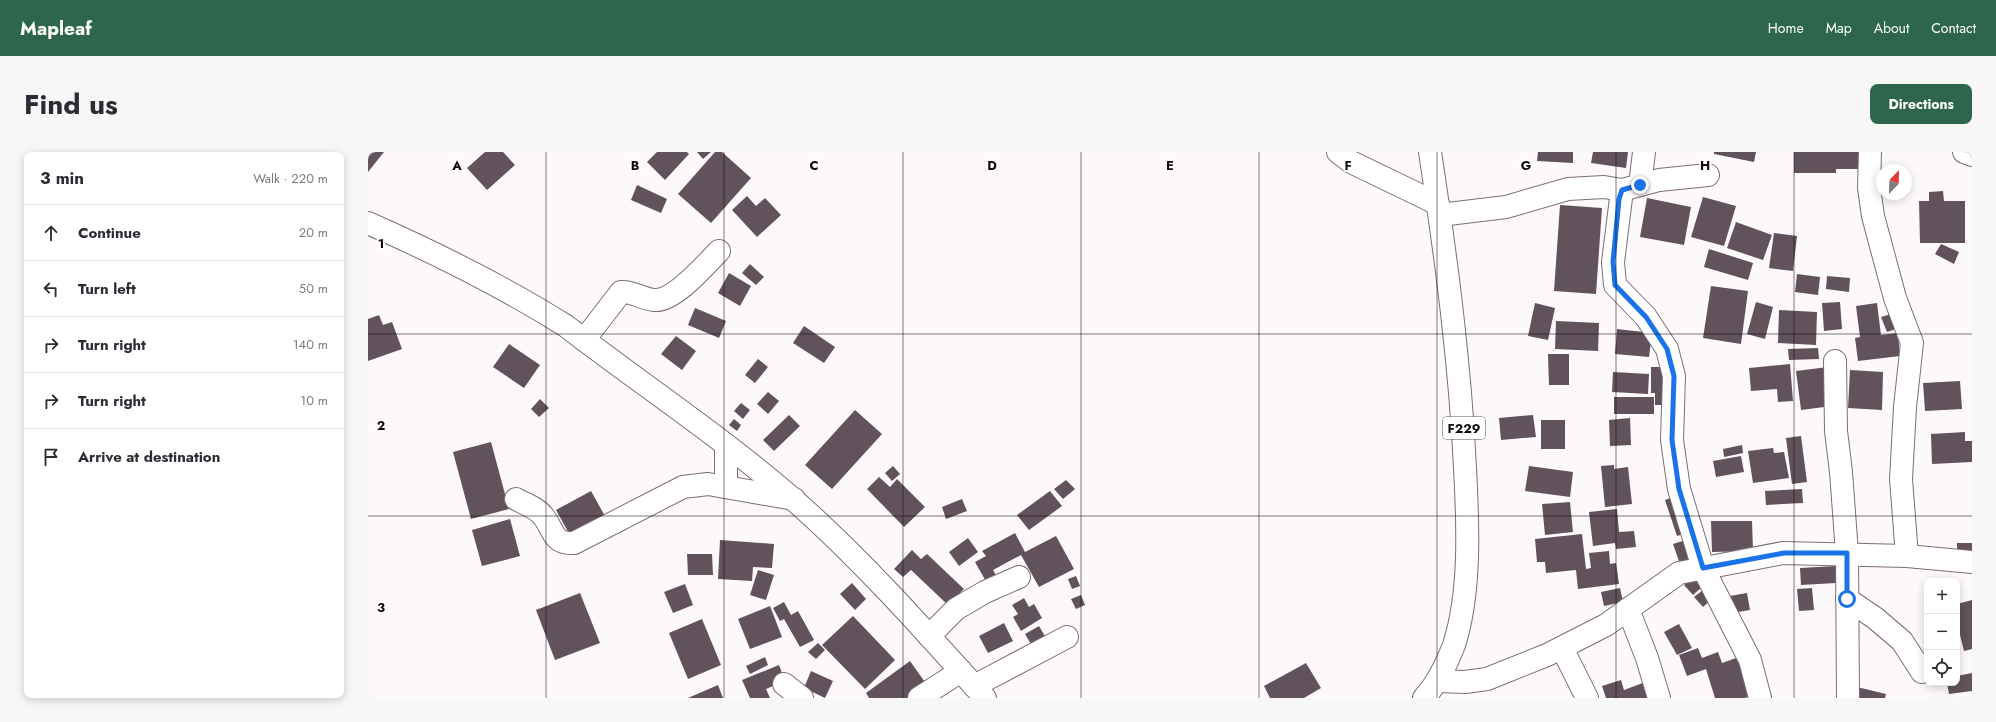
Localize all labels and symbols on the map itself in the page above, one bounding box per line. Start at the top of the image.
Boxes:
text: A [451,156,462,175]
text: B [631,156,640,175]
text: C [809,156,819,175]
text: D [987,156,997,175]
text: E [1166,156,1174,175]
text: F [1344,156,1352,175]
text: G [1521,156,1532,175]
text: H [1700,156,1710,175]
north arrow [1876,164,1912,200]
route end [1631,176,1649,194]
text: 1 [378,234,384,253]
text: 2 [377,416,385,435]
road number: F229 [1443,417,1485,439]
route start [1838,590,1856,608]
text: 3 [377,598,385,617]

